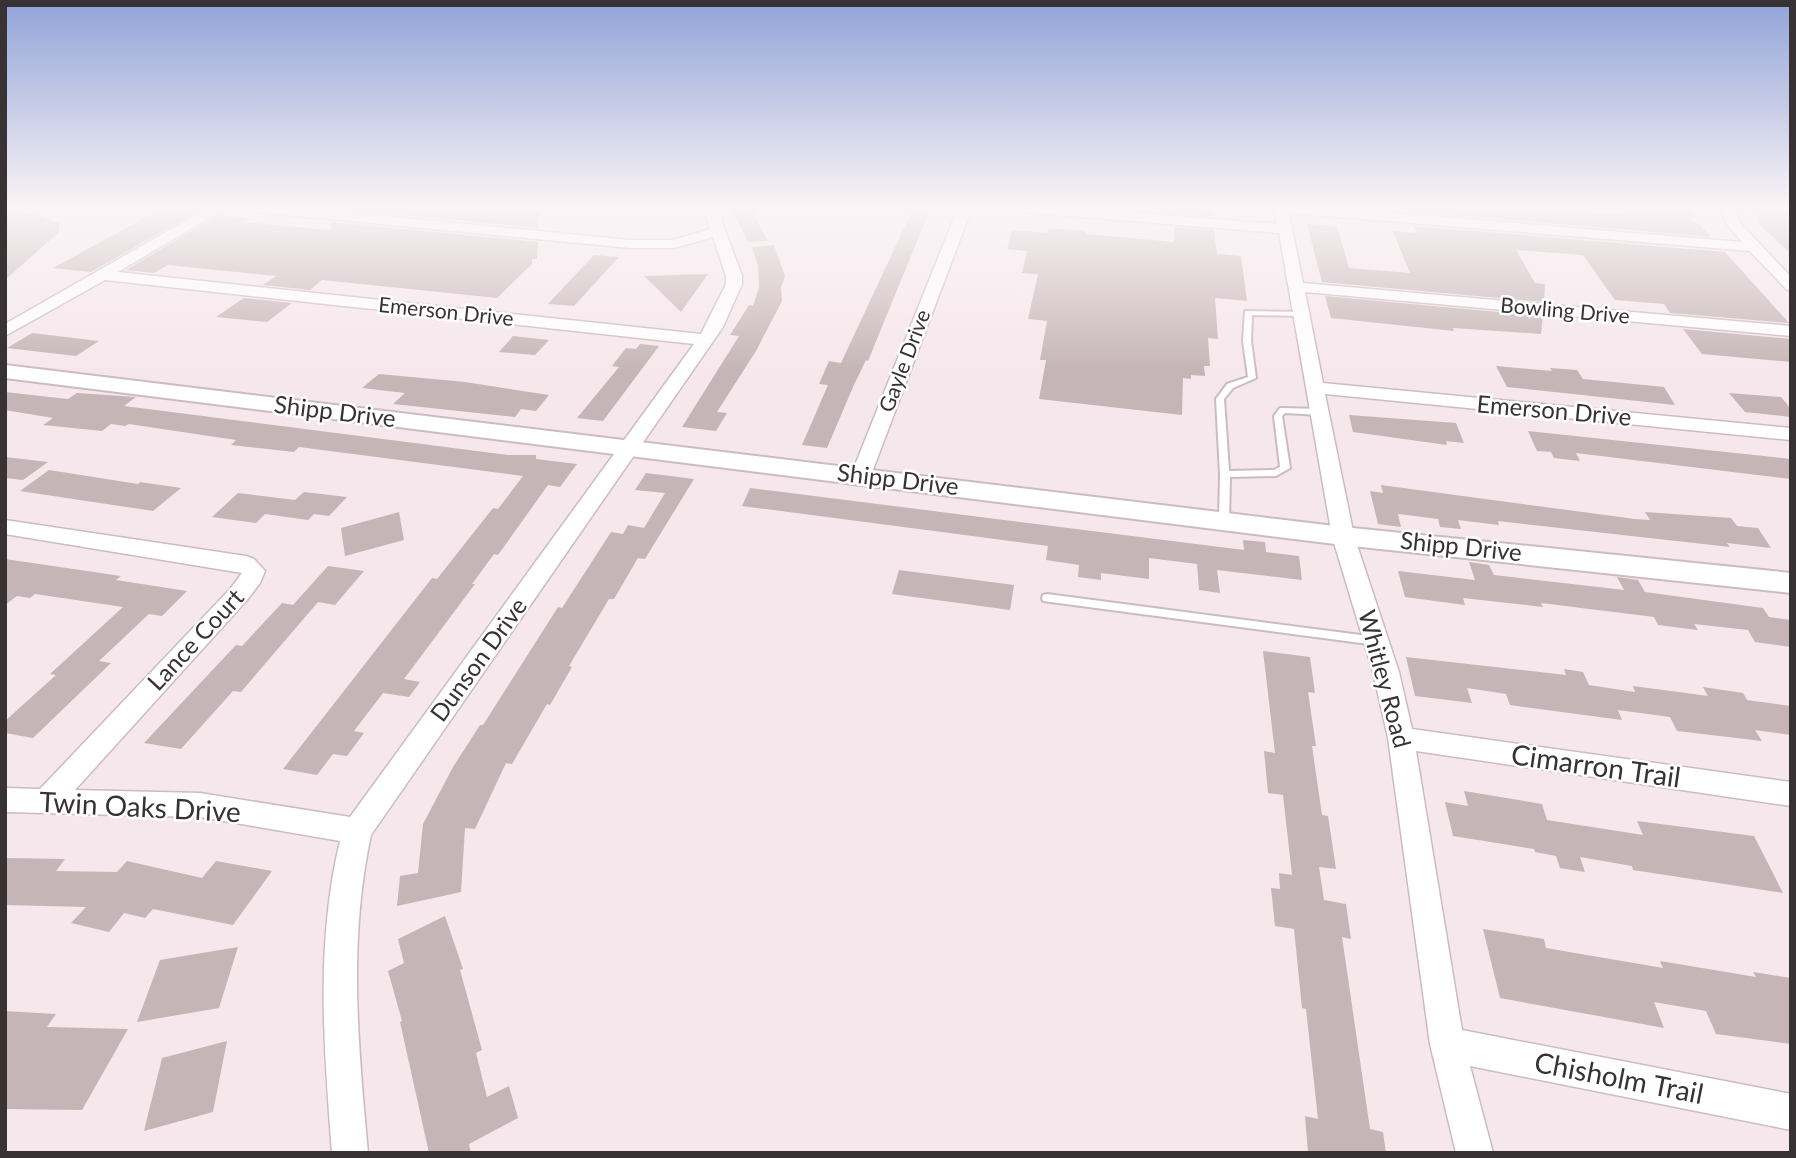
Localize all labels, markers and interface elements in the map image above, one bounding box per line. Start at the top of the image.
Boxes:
street label: Emerson Drive [377,291,515,330]
street label: Bowling Drive [1499,291,1631,328]
street label: Gayle Drive [873,306,935,415]
street label: Emerson Drive [1475,388,1633,431]
street label: Shipp Drive [273,389,398,432]
street label: Shipp Drive [836,457,961,500]
street label: Shipp Drive [1399,525,1523,566]
street label: Lance Court [141,582,249,696]
street label: Dunson Drive [423,592,532,727]
street label: Whitley Road [1353,606,1418,751]
street label: Cimarron Trail [1509,736,1683,794]
street label: Twin Oaks Drive [38,784,242,828]
street label: Chisholm Trail [1532,1044,1707,1110]

